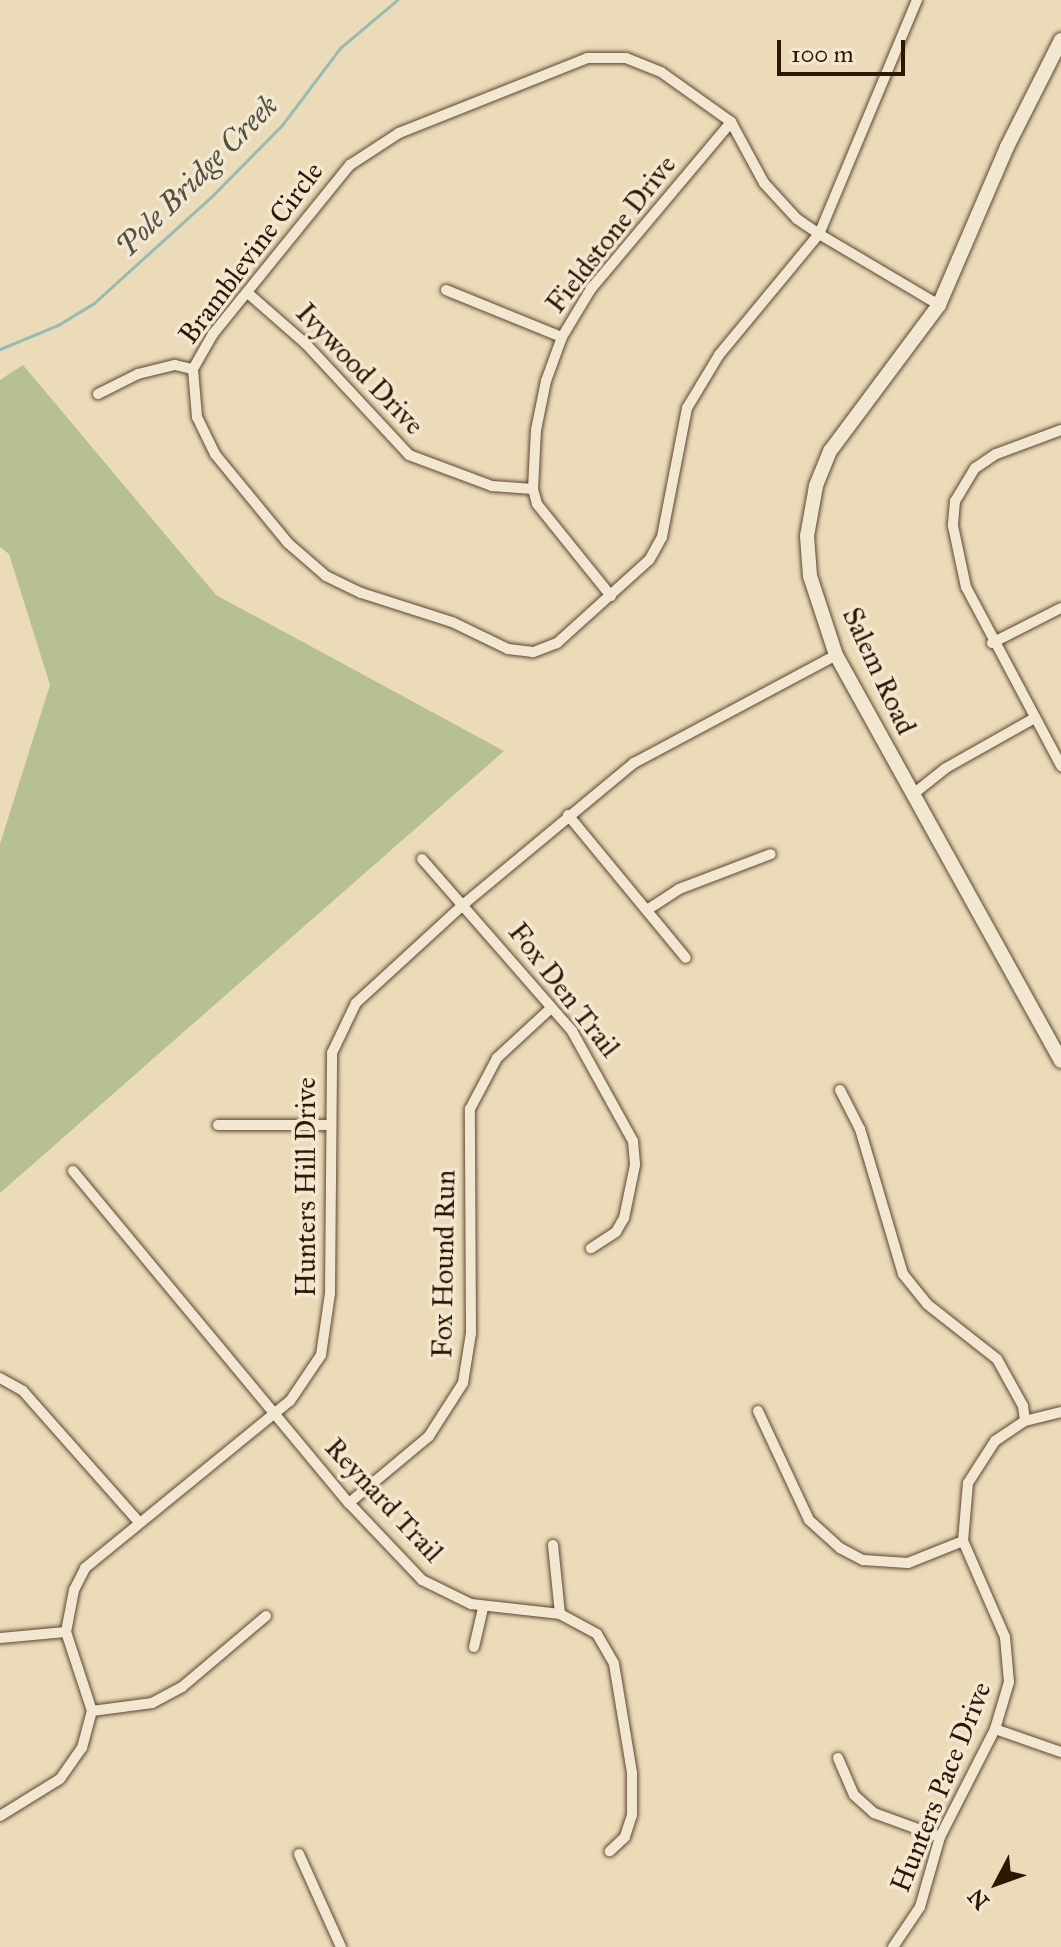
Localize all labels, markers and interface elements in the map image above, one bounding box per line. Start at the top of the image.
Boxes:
scale bar [781,24,909,74]
text: 100 m [791,39,854,69]
water label: Pole Bridge Creek [109,88,285,264]
street label: Fieldstone Drive [539,148,683,320]
street label: Bramblevine Circle [172,156,330,350]
street label: Ivywood Drive [289,296,431,442]
street label: Salem Road [835,602,923,740]
street label: Fox Den Trail [501,916,627,1064]
street label: Hunters Hill Drive [289,1077,323,1297]
street label: Fox Hound Run [426,1170,462,1358]
street label: Reynard Trail [318,1431,450,1569]
street label: Hunters Pace Drive [884,1677,998,1897]
north arrow [957,1843,1037,1923]
text: N [962,1883,995,1915]

